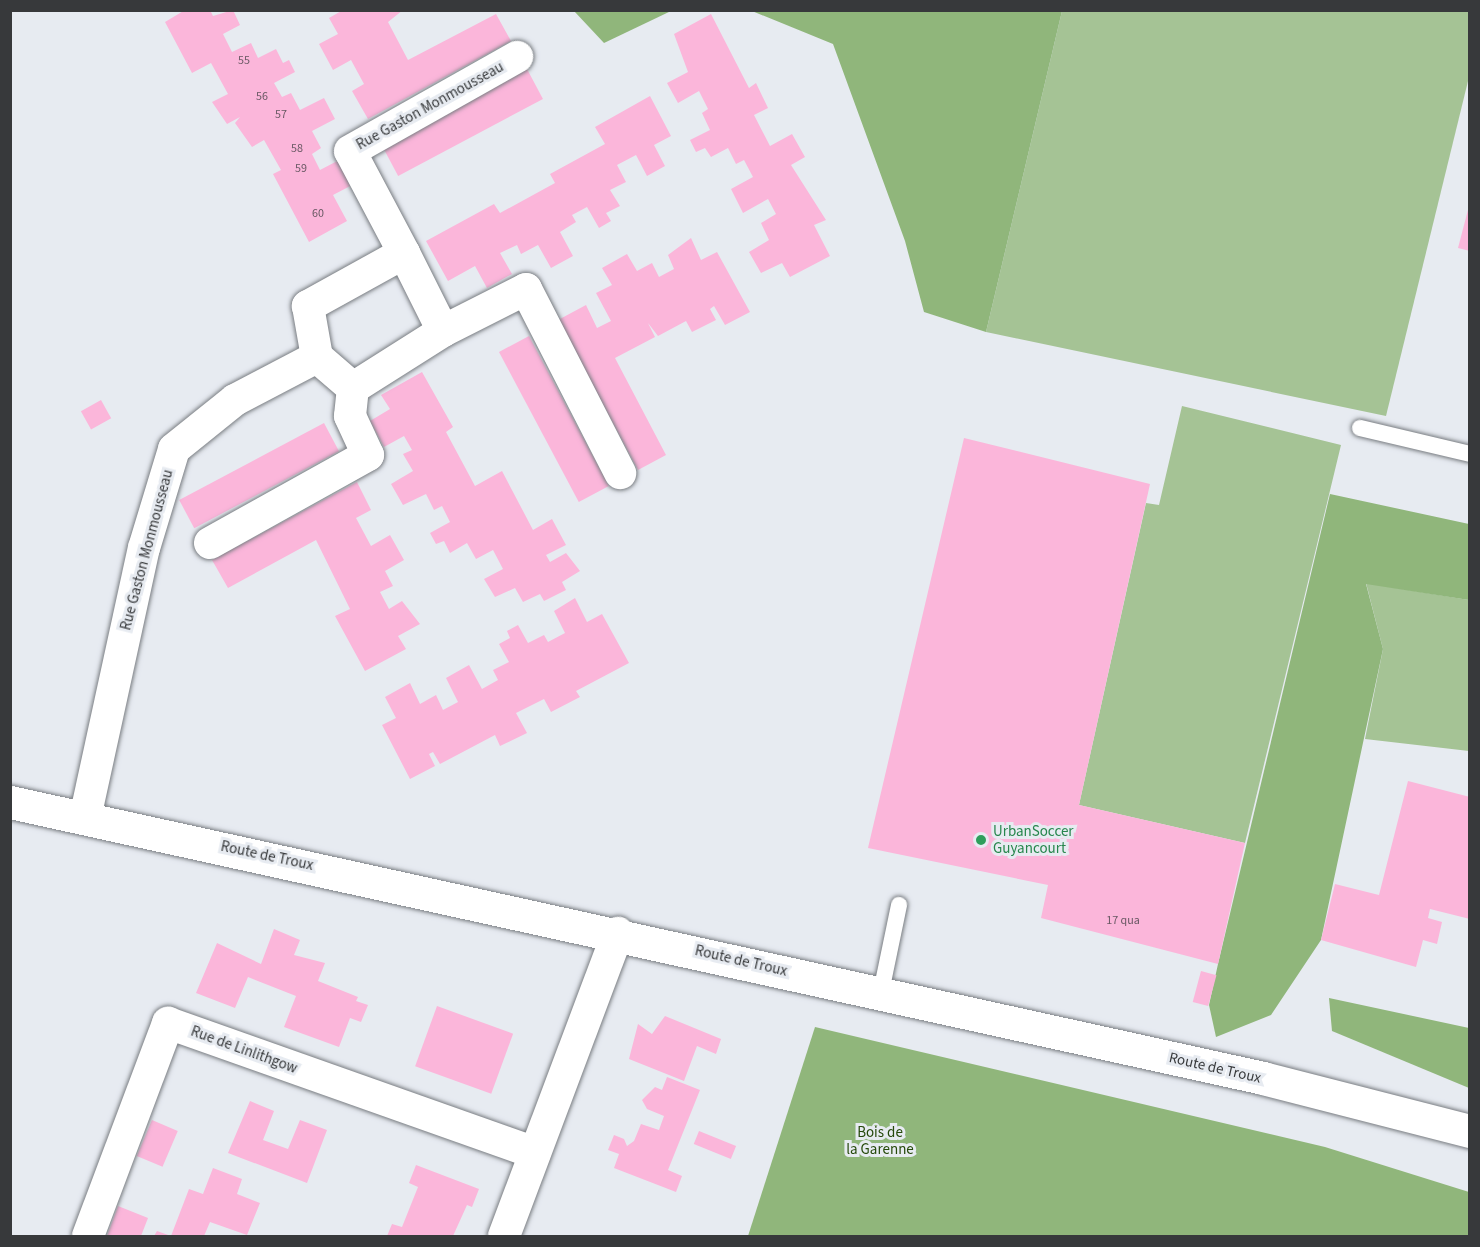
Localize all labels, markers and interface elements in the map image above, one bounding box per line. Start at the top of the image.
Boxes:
house number: 55 [238,54,250,68]
street label: Rue Gaston Monmousseau [353,58,507,154]
house number: 56 [256,90,268,104]
house number: 57 [275,108,287,122]
house number: 58 [291,142,303,156]
house number: 59 [295,162,307,176]
house number: 60 [312,207,324,221]
street label: Rue Gaston Monmousseau [117,468,177,632]
place label: UrbanSoccer Guyancourt [993,822,1074,857]
marker: UrbanSoccer Guyancourt [974,833,988,847]
street label: Route de Troux [219,837,315,875]
house number: 17 qua [1106,914,1140,928]
street label: Route de Troux [693,942,789,980]
street label: Rue de Linlithgow [188,1022,300,1078]
street label: Route de Troux [1167,1049,1263,1087]
park label: Bois de la Garenne [846,1123,914,1158]

